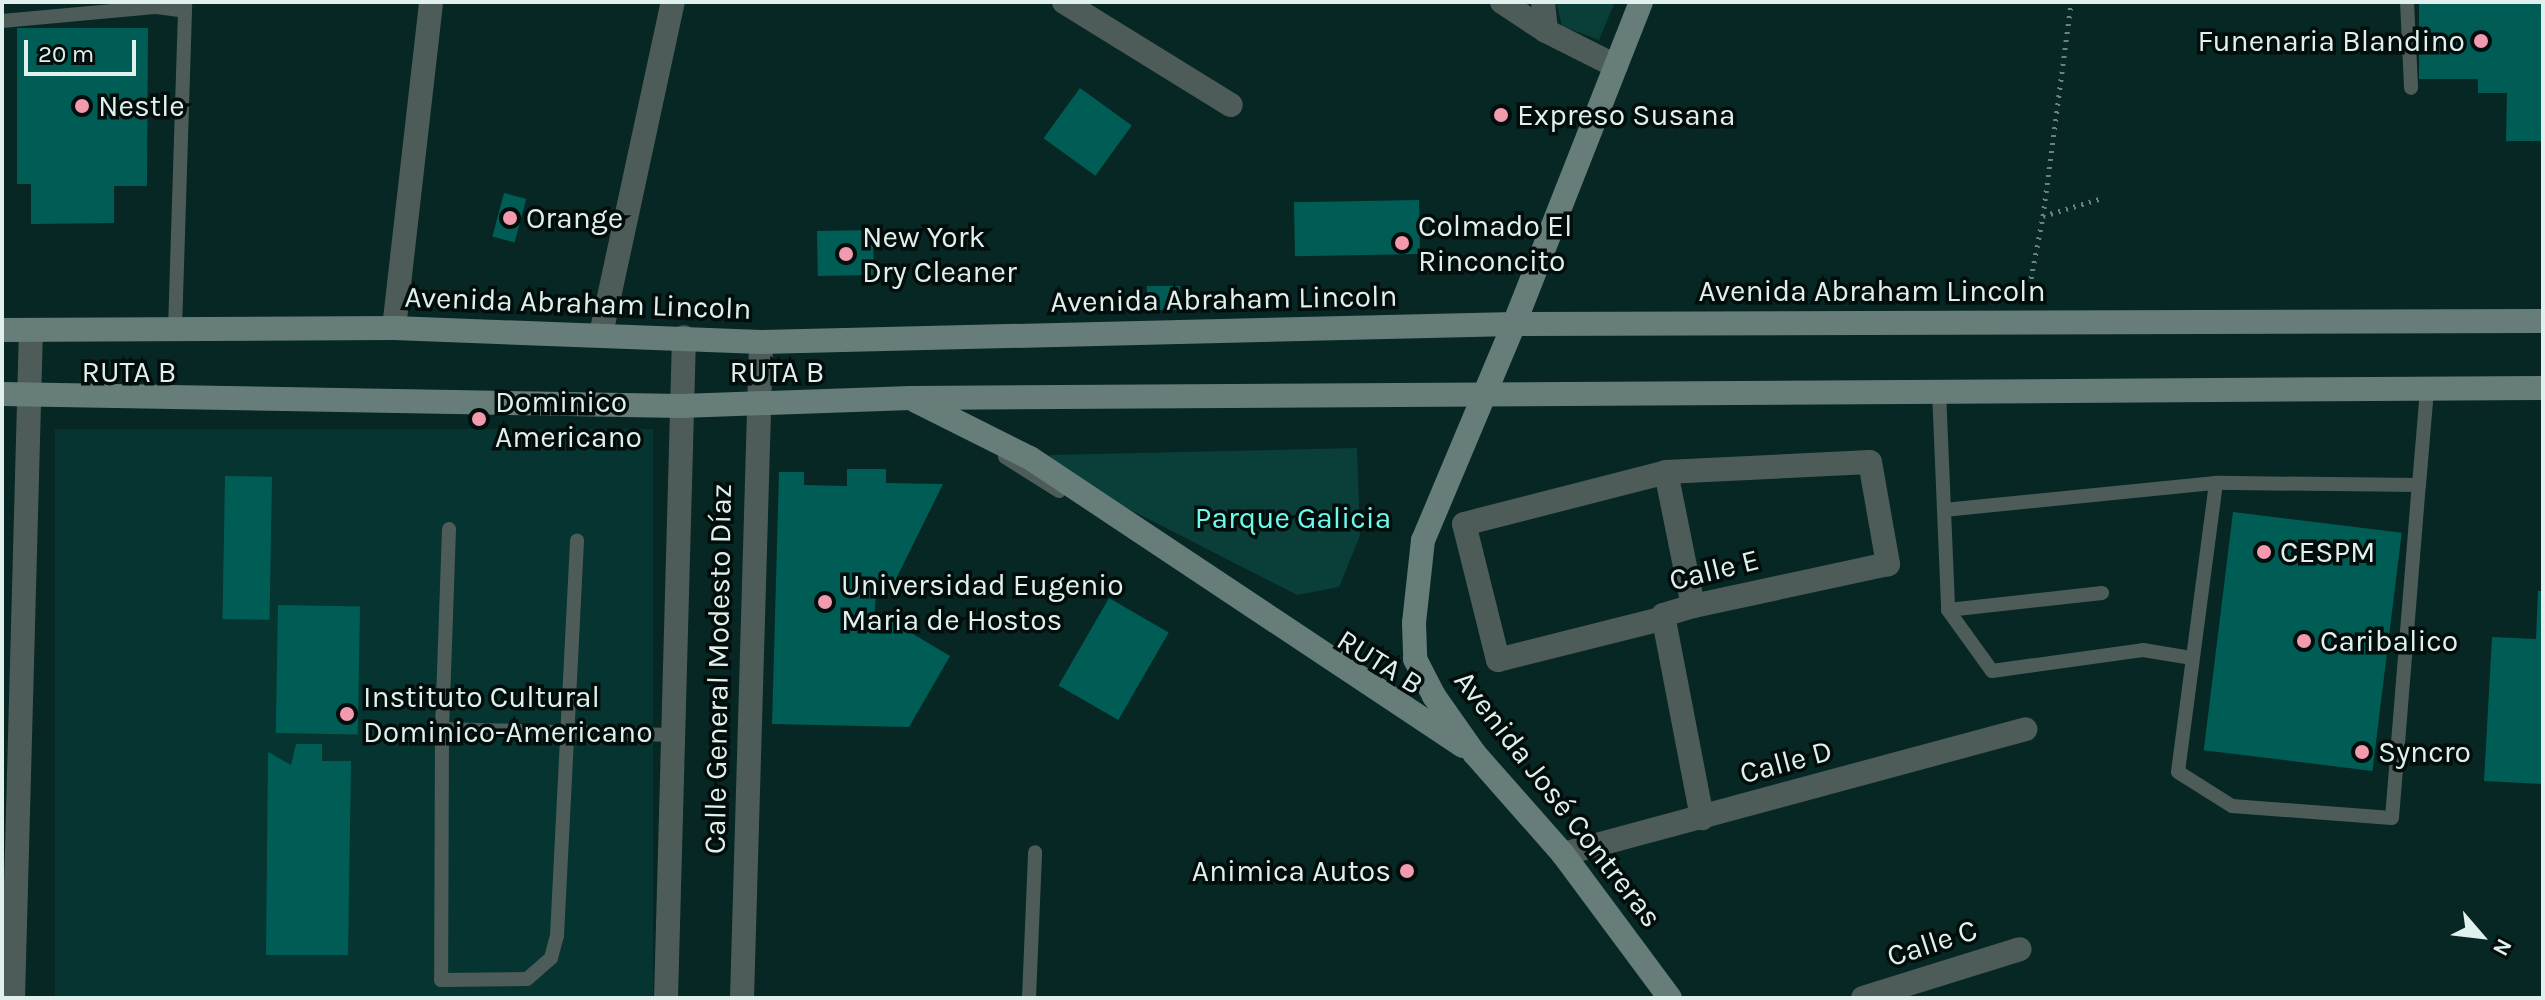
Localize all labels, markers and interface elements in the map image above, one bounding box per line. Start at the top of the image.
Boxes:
place label: Funenaria Blandino [2197,23,2465,59]
scale bar [28,24,140,74]
marker: Funenaria Blandino [2472,32,2490,50]
text: 20 m [38,40,94,68]
place label: Nestle [98,88,185,124]
marker: Nestle [73,97,91,115]
place label: Expreso Susana [1517,97,1735,133]
marker: Expreso Susana [1492,106,1510,124]
place label: Orange [526,200,623,236]
place label: Colmado El Rinconcito [1418,208,1572,278]
marker: Orange [501,209,519,227]
place label: New York Dry Cleaner [862,219,1017,290]
marker: Colmado El Rinconcito [1393,234,1411,252]
marker: New York Dry Cleaner [837,245,855,263]
street label: Avenida Abraham Lincoln [1698,273,2046,309]
street label: Avenida Abraham Lincoln [1050,278,1398,320]
street label: Avenida Abraham Lincoln [404,279,752,327]
street label: RUTA B [82,354,176,390]
street label: RUTA B [730,354,824,390]
place label: Dominico Americano [495,384,642,454]
marker: Dominico Americano [470,410,488,428]
street label: Calle General Modesto Díaz [697,484,739,854]
park label: Parque Galicia [1195,500,1391,536]
place label: CESPM [2280,534,2375,570]
street label: Calle E [1665,542,1763,598]
marker: CESPM [2255,543,2273,561]
place label: Universidad Eugenio Maria de Hostos [841,567,1124,638]
marker: Universidad Eugenio Maria de Hostos [816,593,834,611]
street label: RUTA B [1330,622,1430,702]
place label: Caribalico [2320,623,2458,659]
marker: Caribalico [2295,632,2313,650]
street label: Avenida José Contreras [1447,663,1669,935]
place label: Instituto Cultural Dominico-Americano [363,679,653,750]
marker: Instituto Cultural Dominico-Americano [338,705,356,723]
street label: Calle D [1736,732,1836,792]
place label: Syncro [2378,734,2471,770]
marker: Syncro [2353,743,2371,761]
place label: Animica Autos [1192,853,1391,889]
marker: Animica Autos [1398,862,1416,880]
north arrow [2441,896,2521,976]
street label: Calle C [1882,912,1982,974]
text: N [2487,934,2517,960]

